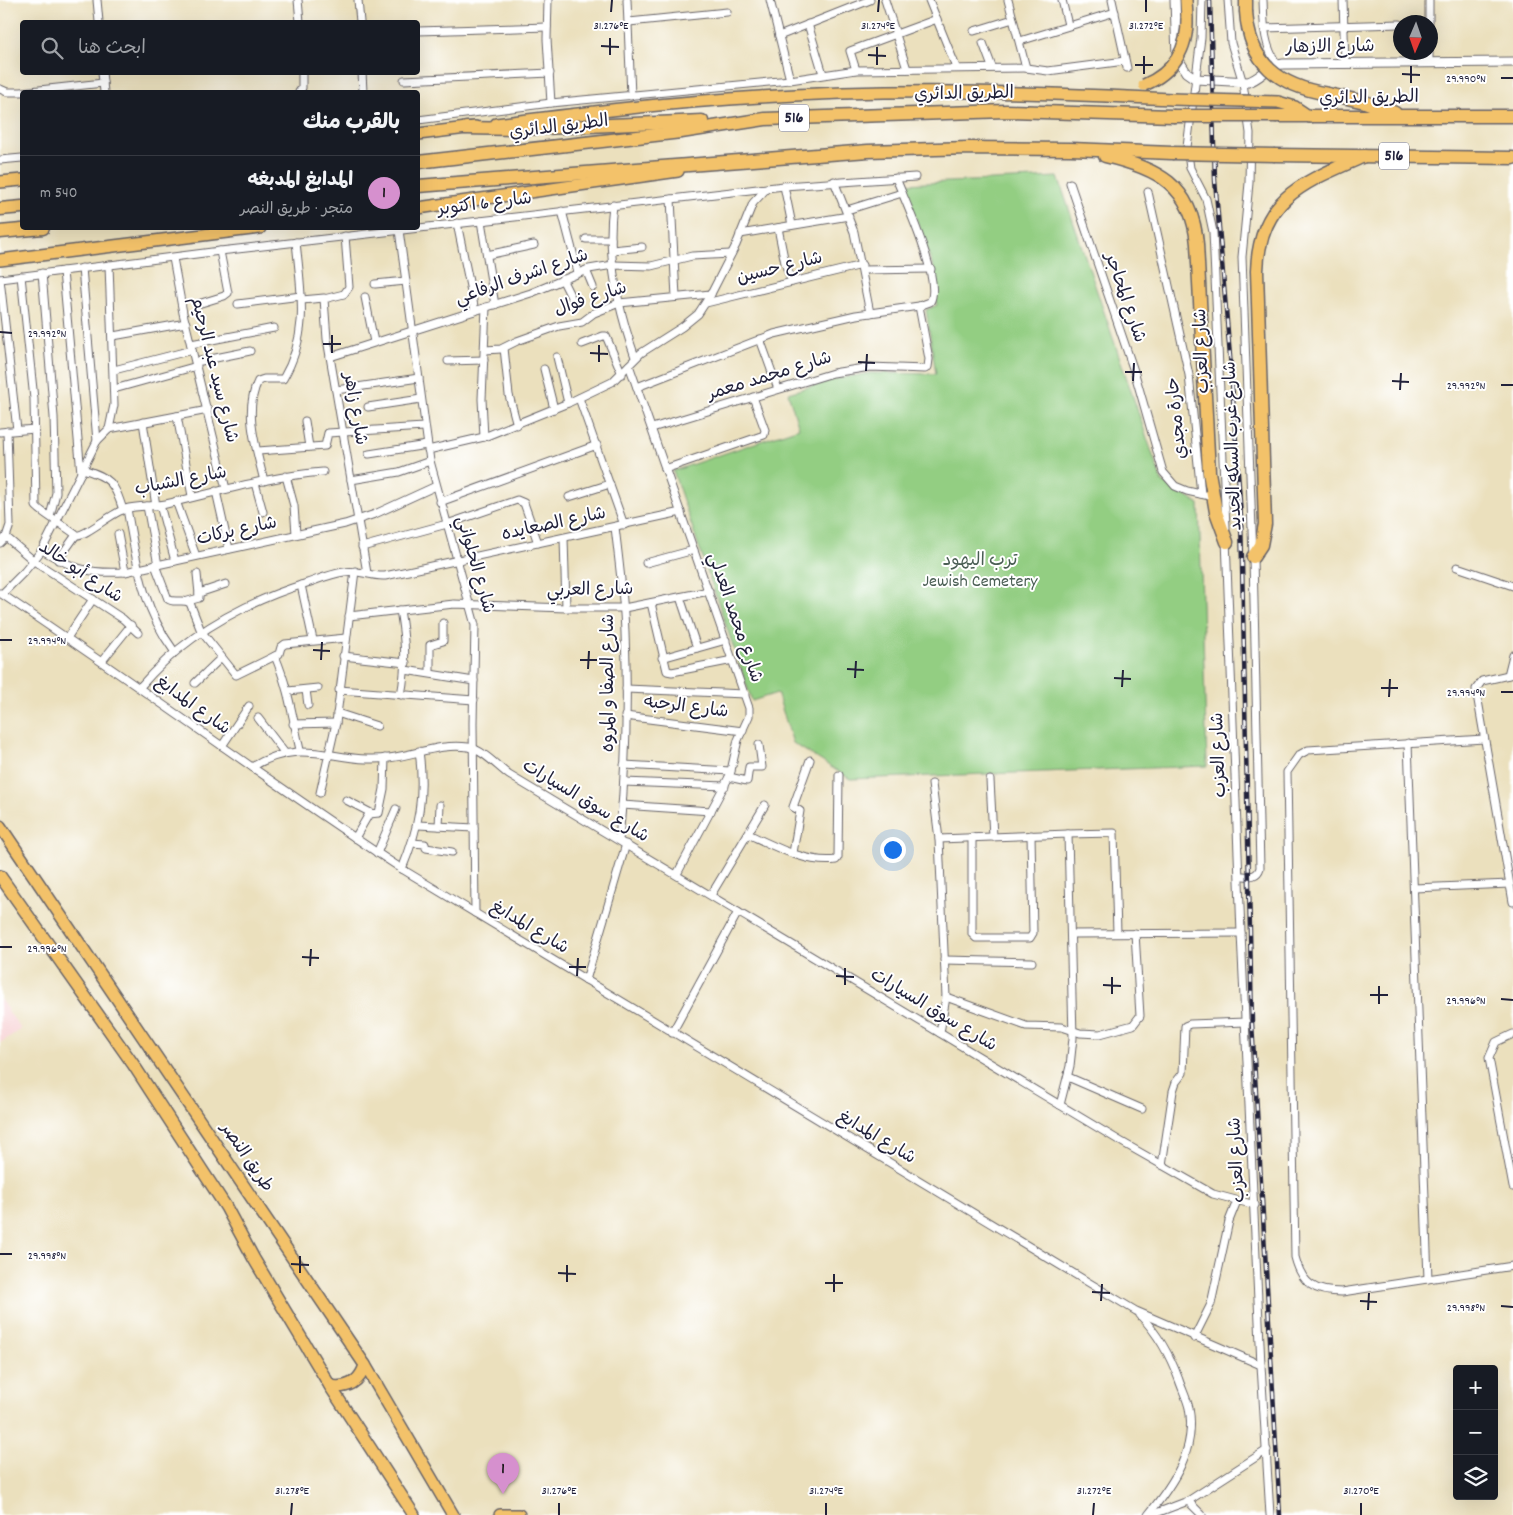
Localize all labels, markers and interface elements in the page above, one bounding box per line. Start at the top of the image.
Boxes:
north arrow [1393,15,1438,60]
text: 31.276°E [594,18,629,35]
text: 31.274°E [861,18,896,35]
text: 31.272°E [1129,18,1164,35]
search box [20,20,420,75]
icon: search [38,34,66,62]
street label: شارع الازهار [1284,35,1375,61]
text: ابحث هنا [78,36,146,63]
text: 29.990°N [1446,71,1486,88]
street label: الطريق الدائري [914,82,1014,108]
street label: الطريق الدائري [1319,86,1419,112]
road number: 516 [779,105,809,132]
text: بالقرب منك [303,109,400,139]
street label: الطريق الدائري [508,110,610,146]
road number: 516 [1379,142,1409,170]
text: المدابغ المدبغه [248,168,353,195]
text: 540 m [40,182,77,205]
text: 1 [382,182,386,205]
street label: شارع 6 اكتوبر [435,187,533,223]
text: متجر · طريق النصر [240,198,353,221]
street label: شارع اشرف الرفاعي [452,243,592,313]
street label: شارع حسين [734,246,826,292]
street label: شارع المحاجر [1096,248,1151,346]
street label: شارع فوال [551,276,631,324]
street label: شارع سيد عبد الرحيم [183,294,243,446]
street label: شارع العزب [1189,308,1217,394]
text: 29.992°N [28,326,66,343]
street label: شارع محمد معمر [703,346,835,408]
street label: شارع غرب السكه الحديد [1219,361,1249,531]
street label: شارع زاهر [335,369,373,447]
street label: حارة مجدي [1161,376,1195,460]
text: 29.992°N [1447,378,1485,395]
street label: شارع الشباب [133,461,229,503]
street label: شارع الصعايده [499,502,609,548]
street label: شارع بركات [194,511,280,553]
street label: شارع الحلواني [447,513,500,617]
street label: شارع أبو خالد [33,536,127,610]
park label: ترب اليهود Jewish Cemetery [923,549,1038,595]
street label: شارع محمد العدلي [699,550,768,687]
street label: شارع العربي [546,578,634,605]
street label: شارع الصفا و المروه [597,614,622,752]
text: 29.994°N [28,633,66,650]
street label: شارع المدابغ [149,670,235,742]
text: 29.994°N [1447,685,1485,702]
street label: شارع الرحبه [642,690,730,726]
street label: شارع العزب [1206,712,1234,798]
street label: شارع سوق السيارات [517,754,653,850]
your location [880,837,906,863]
street label: شارع المدابغ [485,895,573,961]
text: 29.996°N [27,941,67,958]
street label: شارع سوق السيارات [865,963,1001,1059]
text: 29.996°N [1446,993,1486,1010]
street label: شارع المدابغ [832,1105,920,1171]
street label: طريق النصر [212,1116,279,1198]
street label: شارع العزب [1223,1117,1253,1203]
text: 29.998°N [28,1248,66,1265]
text: 29.998°N [1447,1300,1485,1317]
map controls [1453,1365,1498,1500]
button: + [1453,1365,1498,1410]
button: − [1453,1410,1498,1455]
pin: 1 [487,1453,519,1494]
button: layers [1453,1455,1498,1500]
text: 31.278°E [275,1483,309,1500]
text: 31.276°E [542,1483,577,1500]
text: 31.274°E [809,1483,844,1500]
text: 31.272°E [1077,1483,1112,1500]
text: 31.270°E [1343,1483,1379,1500]

